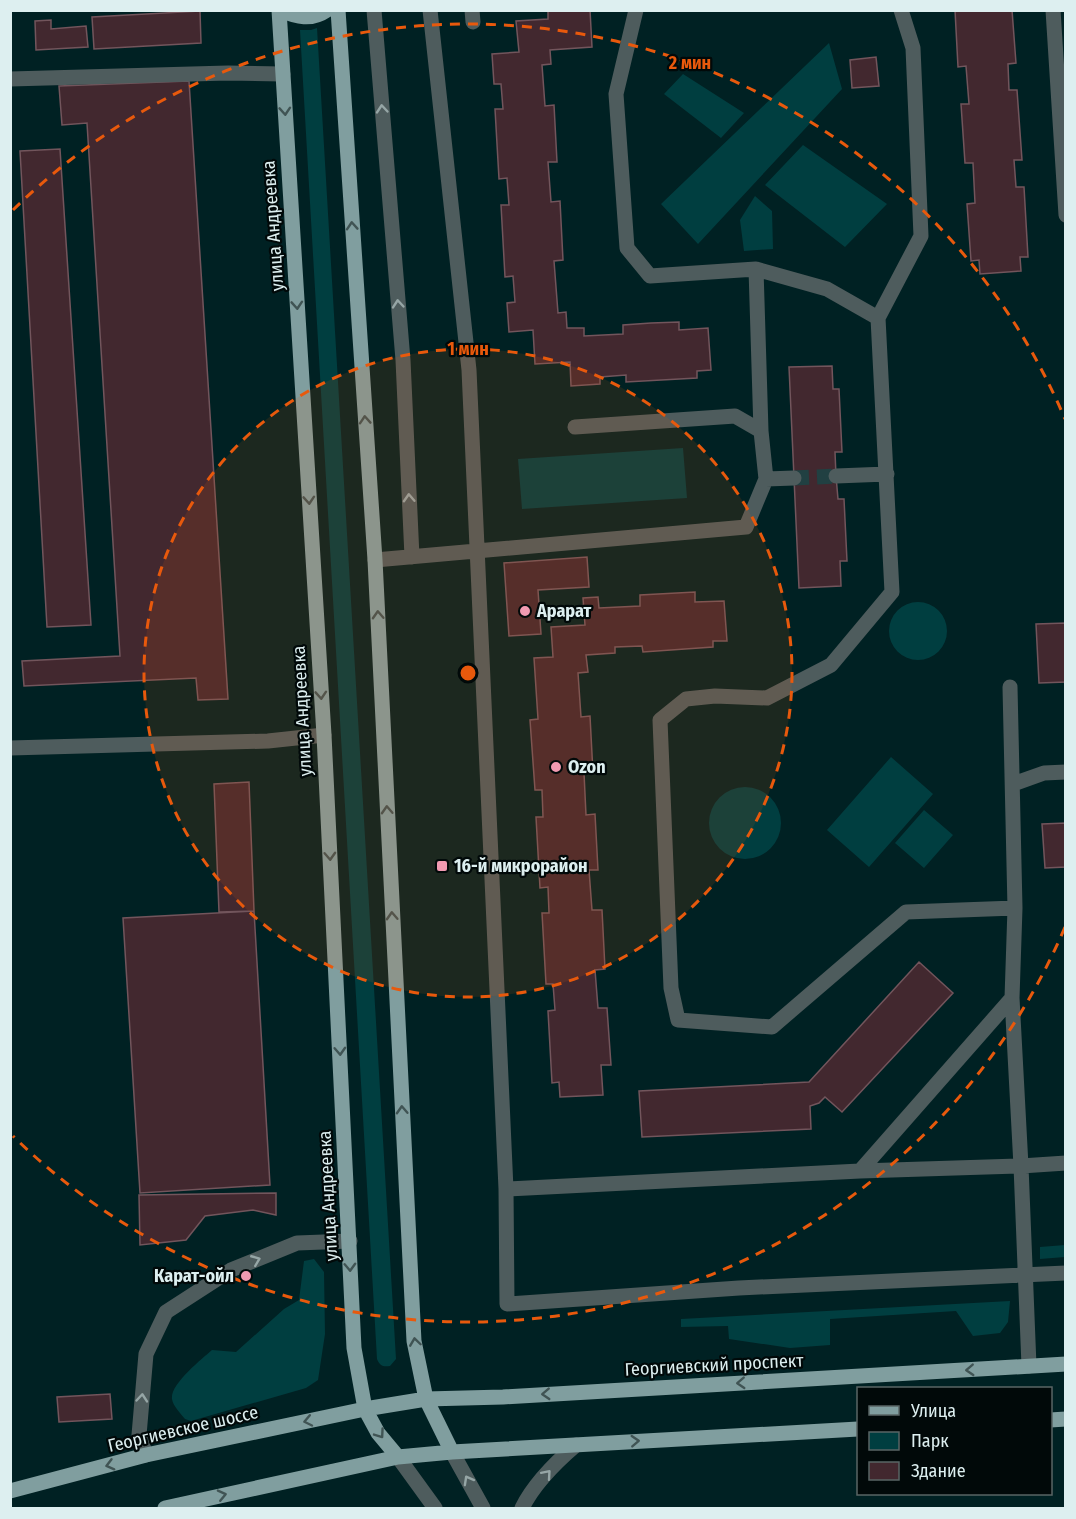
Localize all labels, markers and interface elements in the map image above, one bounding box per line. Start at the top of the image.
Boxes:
text: 2 мин [668,52,711,74]
one-way arrow [376,105,389,114]
one-way arrow [279,106,292,115]
street label: улица Андреевка [257,160,289,292]
one-way arrow [346,221,359,230]
one-way arrow [392,299,405,308]
one-way arrow [291,301,304,310]
text: 1 мин [447,338,489,360]
one-way arrow [359,416,372,425]
one-way arrow [403,494,416,503]
one-way arrow [303,496,316,505]
place label: Арарат [536,600,592,622]
marker: Арарат [518,604,532,618]
one-way arrow [371,610,384,619]
street label: улица Андреевка [288,645,316,777]
centre of rings [458,663,478,683]
one-way arrow [315,690,328,699]
place label: Ozon [568,756,606,778]
marker: Ozon [549,760,563,774]
one-way arrow [381,805,394,814]
one-way arrow [323,852,336,861]
place label: 16-й микрорайон [454,855,588,877]
marker: 16-й микрорайон [435,859,449,873]
one-way arrow [386,911,399,920]
one-way arrow [333,1047,346,1056]
one-way arrow [396,1106,409,1115]
street label: улица Андреевка [314,1130,342,1262]
one-way arrow [250,1255,261,1267]
one-way arrow [344,1262,357,1271]
place label: Карат-ойл [154,1265,234,1287]
marker: Карат-ойл [239,1269,253,1283]
one-way arrow [409,1337,421,1347]
street label: Георгиевский проспект [624,1349,805,1381]
one-way arrow [966,1363,975,1376]
one-way arrow [736,1376,745,1389]
one-way arrow [542,1387,551,1400]
legend [857,1387,1052,1495]
one-way arrow [135,1393,148,1402]
text: Улица [910,1400,956,1422]
street label: Георгиевское шоссе [106,1401,260,1457]
one-way arrow [303,1414,313,1427]
one-way arrow [373,1428,384,1439]
text: Парк [911,1430,949,1452]
one-way arrow [630,1435,639,1448]
one-way arrow [105,1457,115,1470]
text: Здание [911,1460,966,1482]
one-way arrow [539,1470,550,1481]
one-way arrow [464,1476,475,1486]
one-way arrow [216,1490,226,1503]

